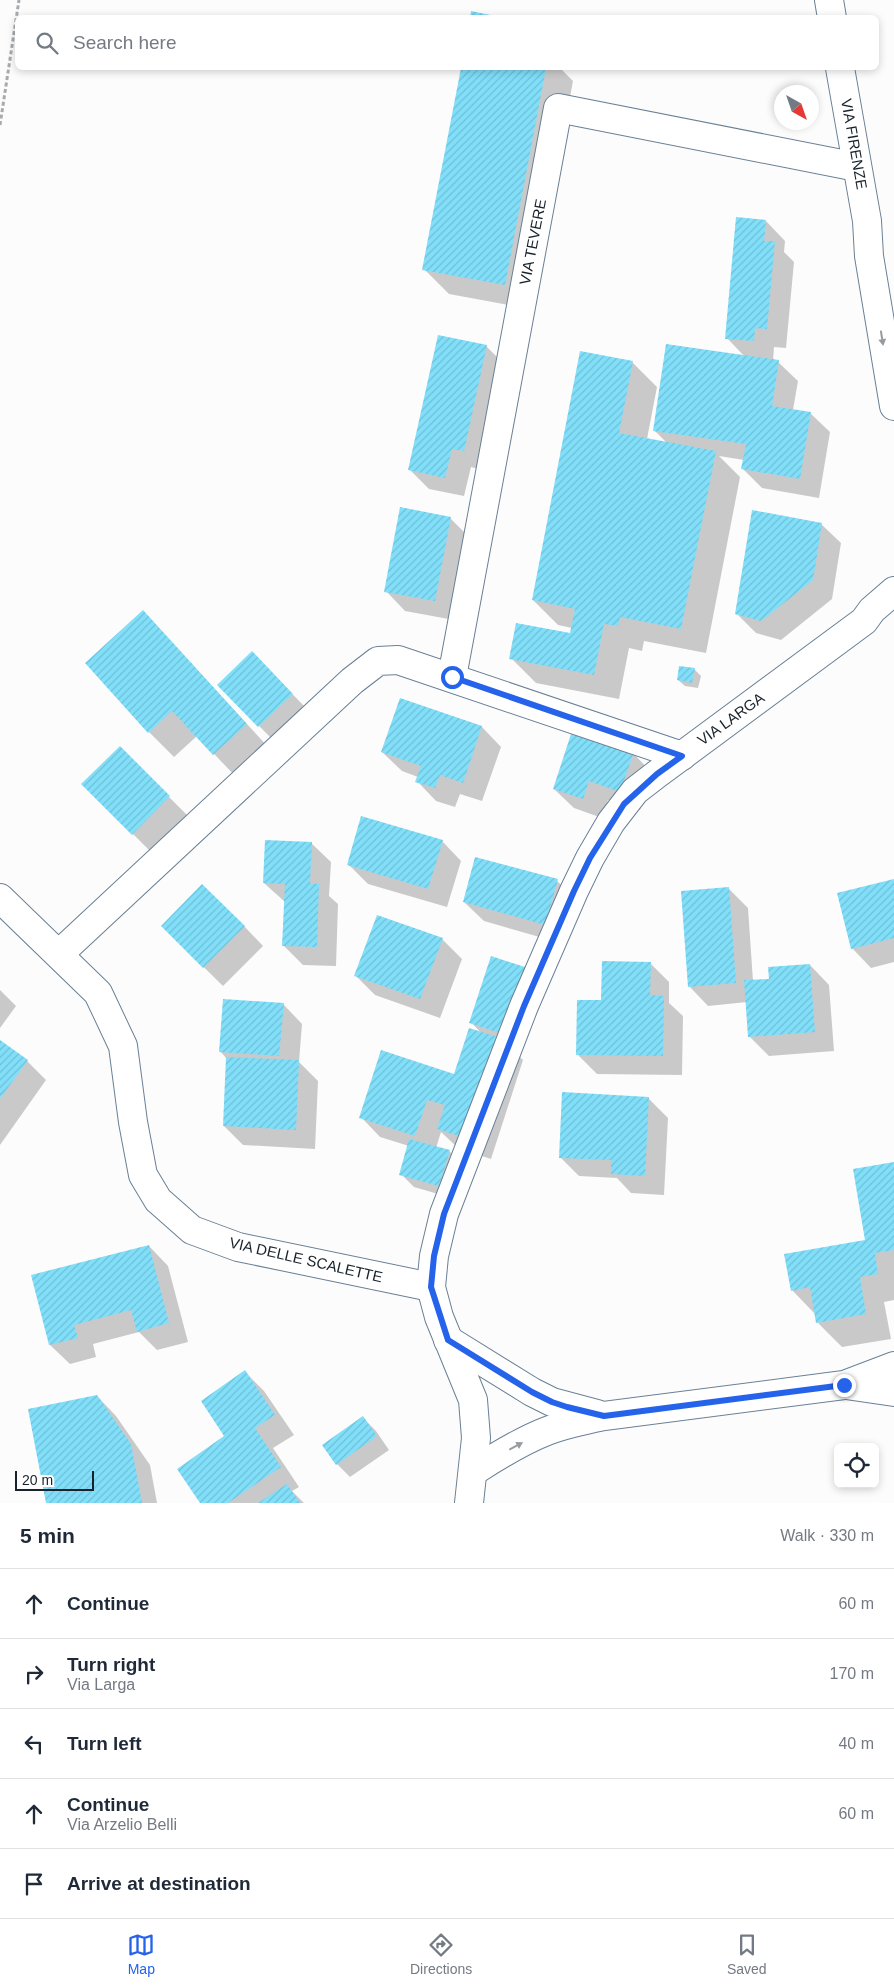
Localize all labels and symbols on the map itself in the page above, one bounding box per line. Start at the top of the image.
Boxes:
north arrow [774,85,819,130]
street label: VIA FIRENZE [838,97,871,191]
street label: VIA TEVERE [516,197,549,286]
one-way arrow [879,331,887,347]
route start [441,666,464,689]
street label: VIA LARGA [694,689,767,749]
street label: VIA DELLE SCALETTE [228,1234,384,1285]
route end [833,1374,856,1397]
one-way arrow [509,1442,523,1450]
scale bar [15,1468,94,1491]

